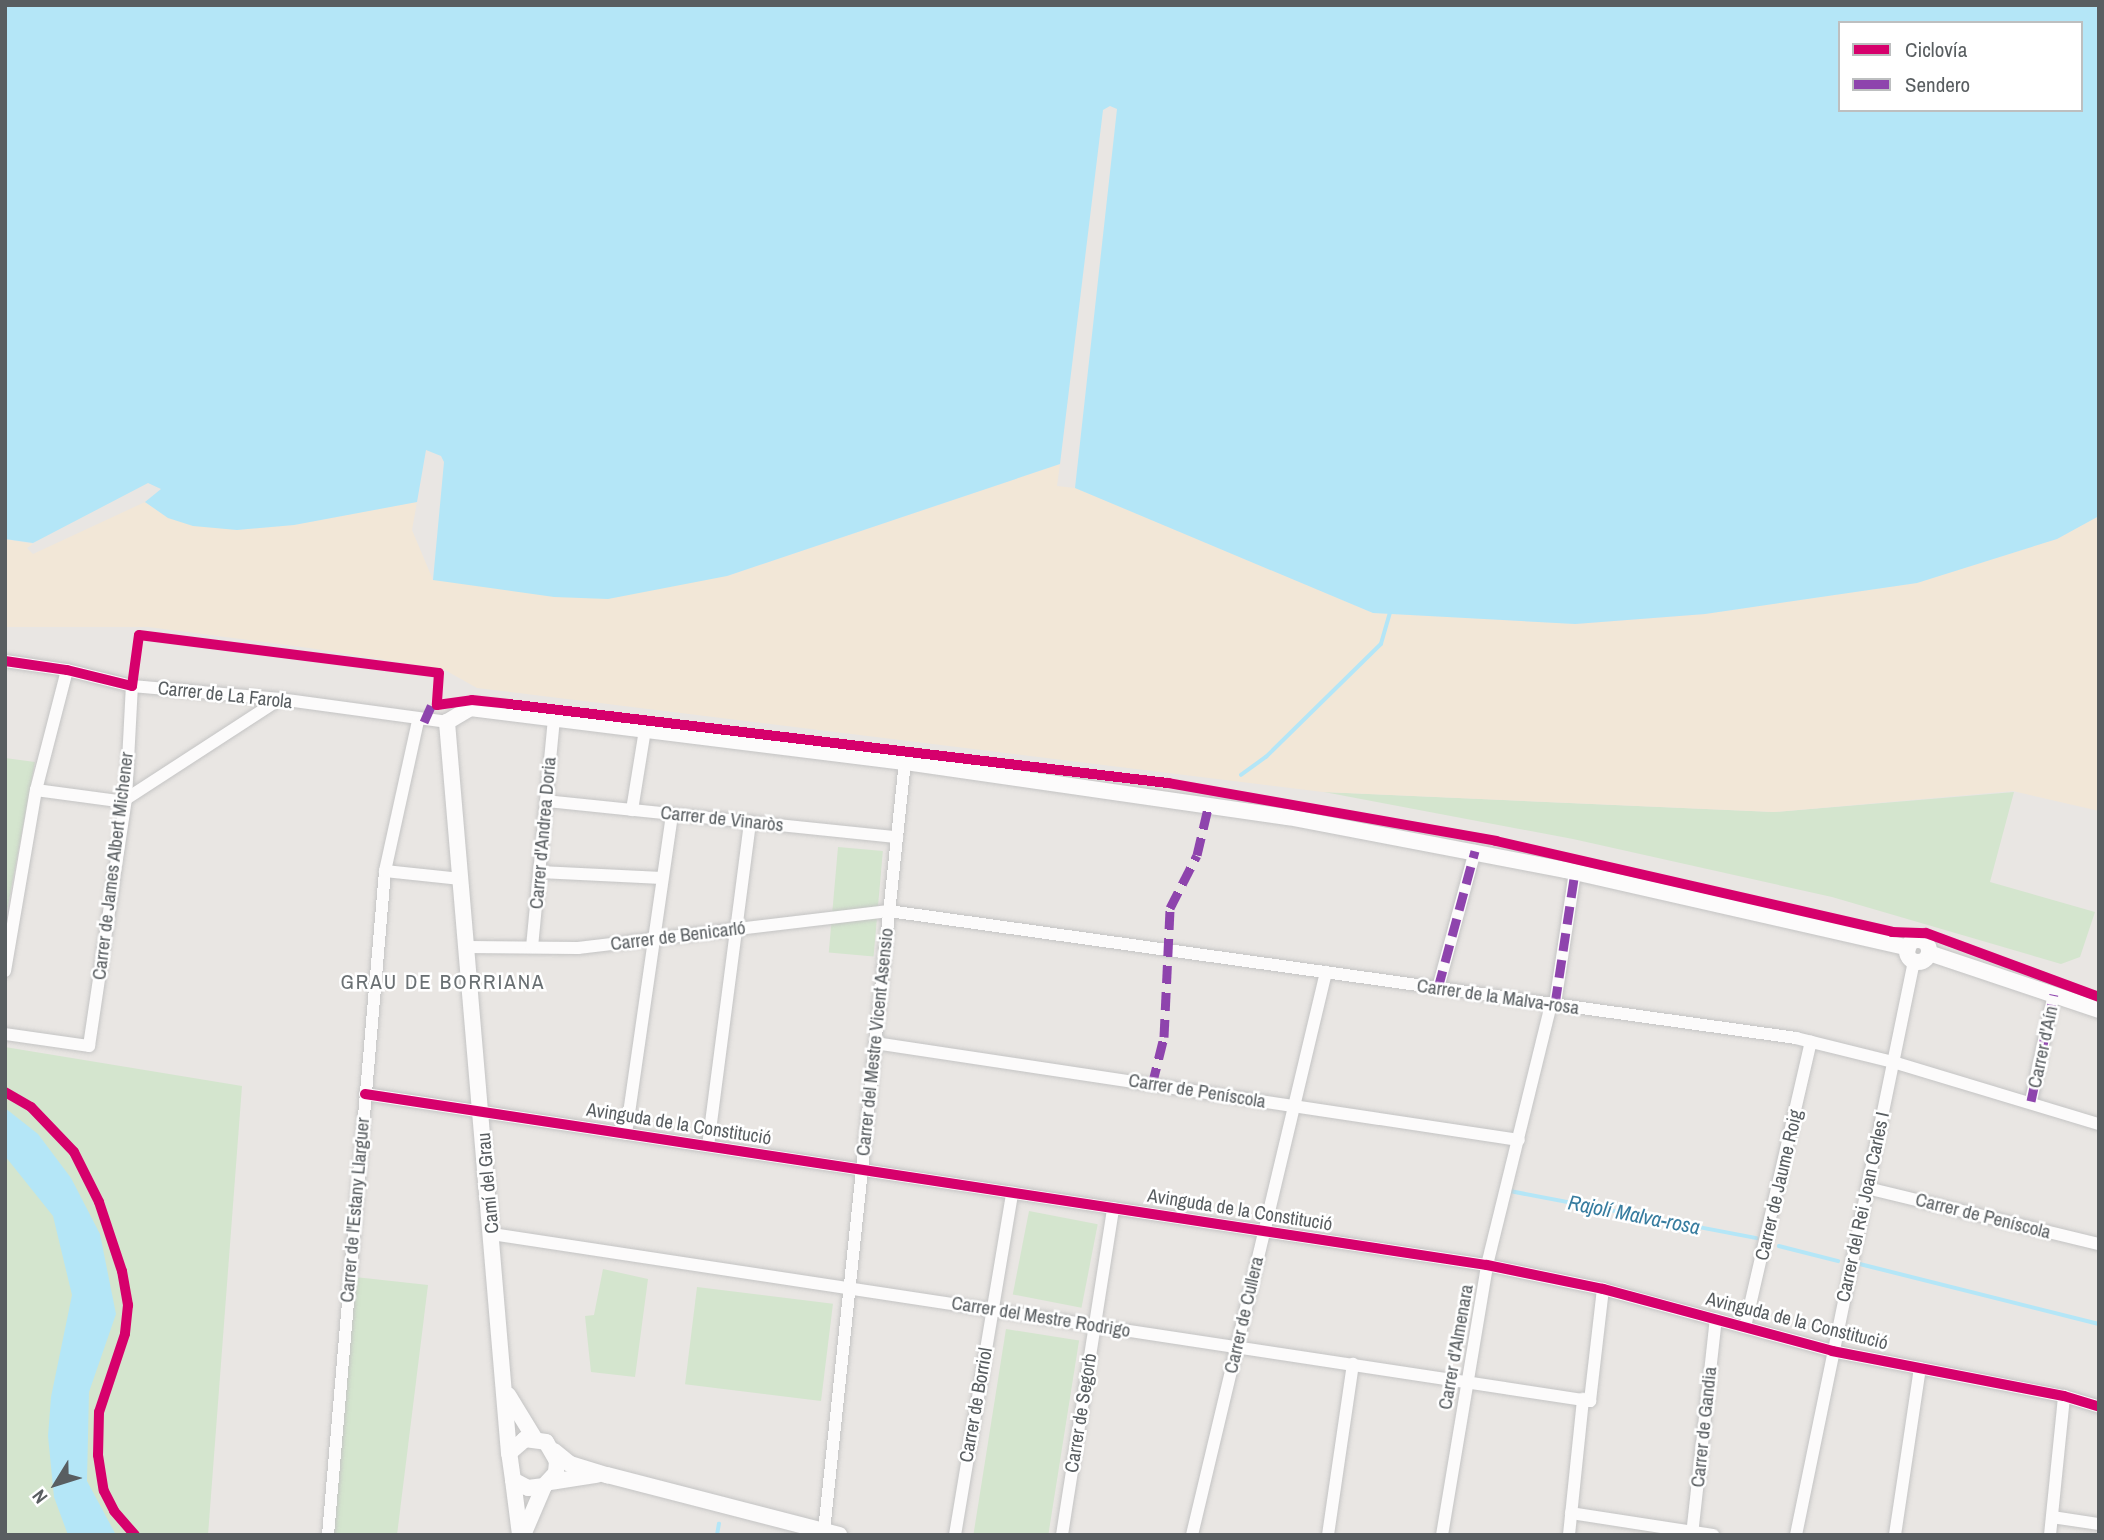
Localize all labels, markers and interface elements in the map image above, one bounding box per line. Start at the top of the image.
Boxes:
legend [1838,21,2083,112]
text: Ciclovía [1905,35,1967,64]
text: Sendero [1905,70,1970,99]
street label: Carrer de La Farola [157,677,293,713]
street label: Carrer de James Albert Michener [88,750,138,982]
street label: Carrer d'Andrea Doria [525,756,561,910]
street label: Carrer de Vinaròs [659,801,785,837]
street label: Carrer de Benicarló [609,916,747,956]
street label: Carrer del Mestre Vicent Asensio [852,926,898,1158]
district label: GRAU DE BORRIANA [342,969,544,995]
street label: Carrer de la Malva-rosa [1415,974,1581,1020]
street label: Carrer d'Aín [2023,1004,2063,1090]
street label: Carrer de Peníscola [1127,1069,1267,1113]
street label: Avinguda de la Constitució [585,1098,773,1150]
street label: Carrer de Jaume Roig [1751,1107,1807,1263]
street label: Carrer del Rei Joan Carles I [1832,1110,1894,1304]
street label: Carrer de l'Estany Llarguer [336,1117,374,1303]
street label: Camí del Grau [472,1132,504,1234]
street label: Avinguda de la Constitució [1146,1184,1334,1236]
street label: Carrer de Peníscola [1913,1188,2053,1244]
water label: Rajolí Malva-rosa [1566,1190,1702,1240]
street label: Carrer de Cullera [1219,1254,1269,1376]
street label: Carrer d'Almenara [1434,1283,1478,1411]
street label: Avinguda de la Constitució [1704,1287,1890,1355]
street label: Carrer del Mestre Rodrigo [950,1292,1132,1342]
street label: Carrer de Borriol [955,1346,997,1464]
street label: Carrer de Segorb [1060,1352,1102,1474]
street label: Carrer de Gandia [1686,1366,1722,1488]
north arrow [21,1449,91,1519]
text: N [26,1484,53,1509]

